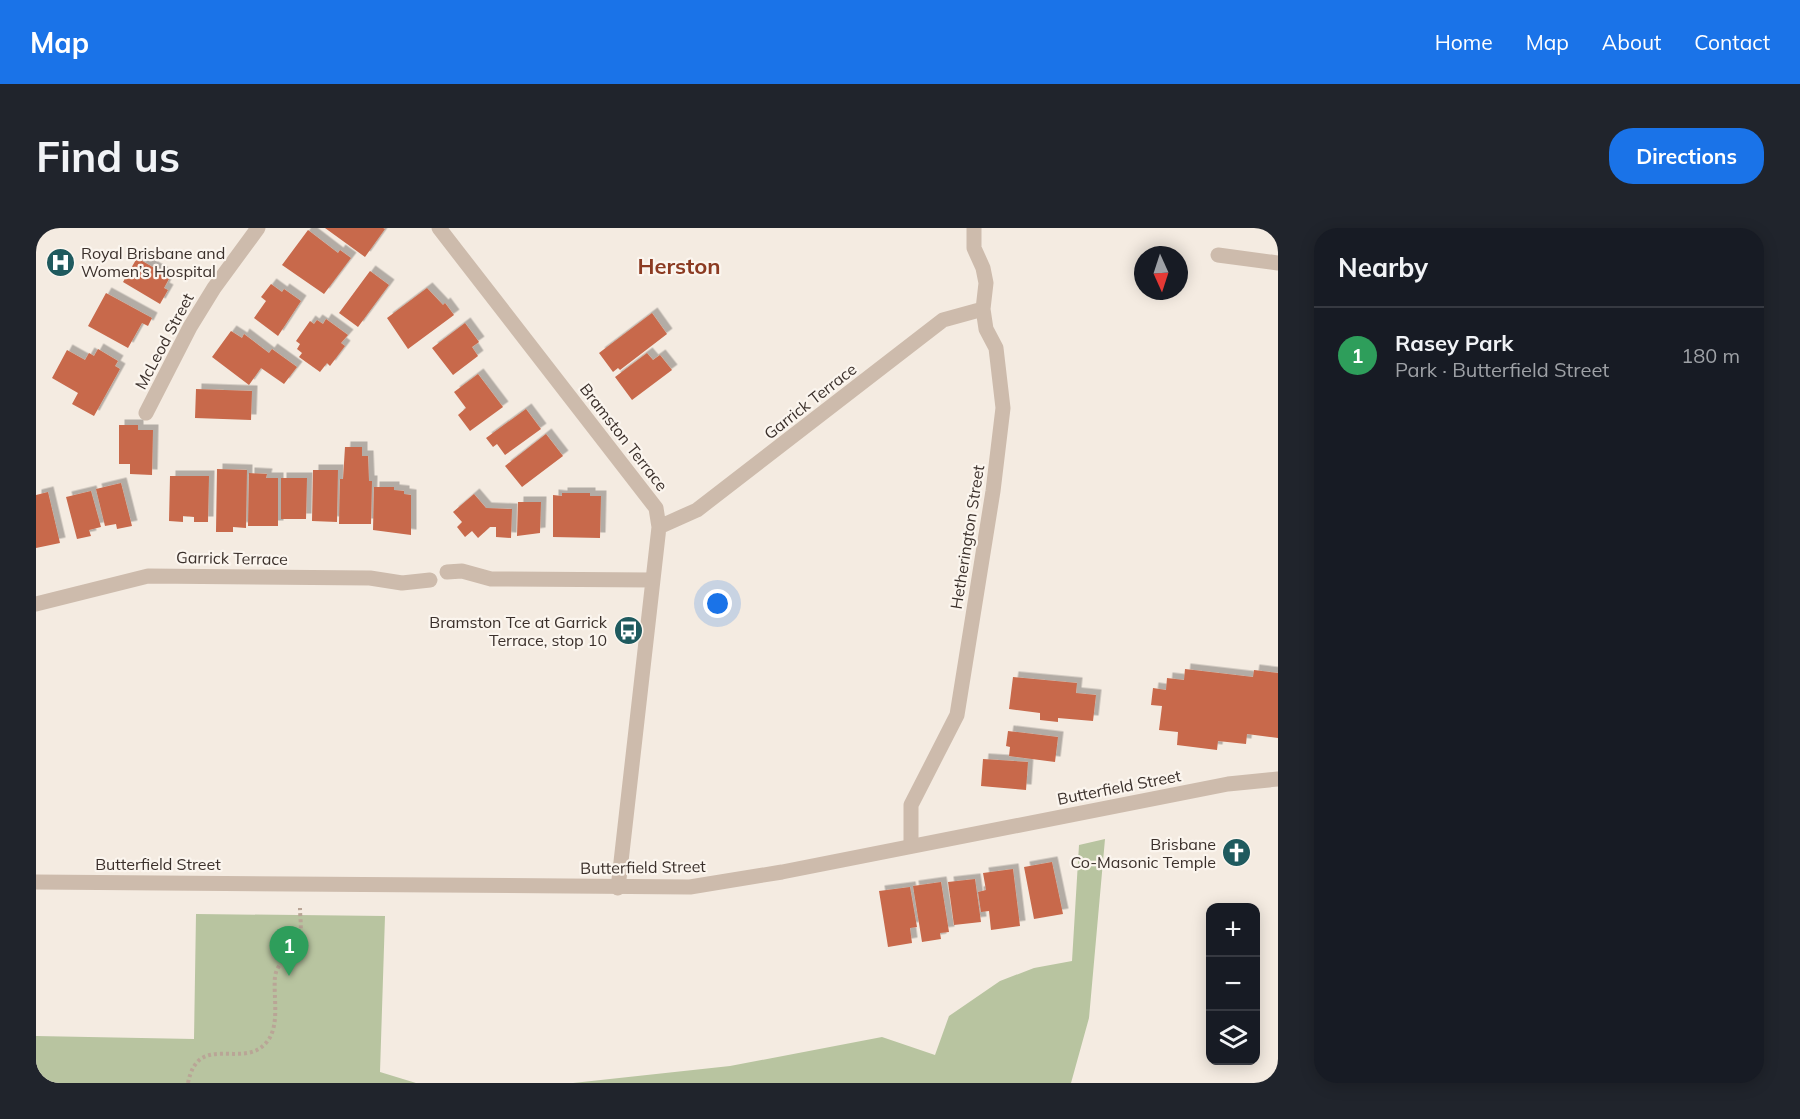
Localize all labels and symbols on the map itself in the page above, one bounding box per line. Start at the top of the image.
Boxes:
place label: Royal Brisbane and Women’s Hospital [81,243,225,281]
hospital icon: Royal Brisbane and Women’s Hospital [44,246,76,278]
north arrow [1134,246,1188,300]
district label: Herston [637,252,721,280]
street label: McLeod Street [130,289,198,393]
street label: Garrick Terrace [760,359,860,443]
street label: Bramston Terrace [576,379,672,495]
street label: Hetherington Street [946,463,988,611]
street label: Garrick Terrace [176,547,288,569]
your location [703,589,732,618]
place label: Bramston Tce at Garrick Terrace, stop 10 [429,612,608,650]
bus stop icon: Bramston Tce at Garrick Terrace, stop 10 [612,615,644,647]
street label: Butterfield Street [1055,765,1183,809]
place label: Brisbane Co-Masonic Temple [1070,834,1216,872]
church icon: Brisbane Co-Masonic Temple [1221,837,1253,869]
street label: Butterfield Street [95,854,221,874]
street label: Butterfield Street [580,856,706,878]
pin: 1 [270,926,308,976]

